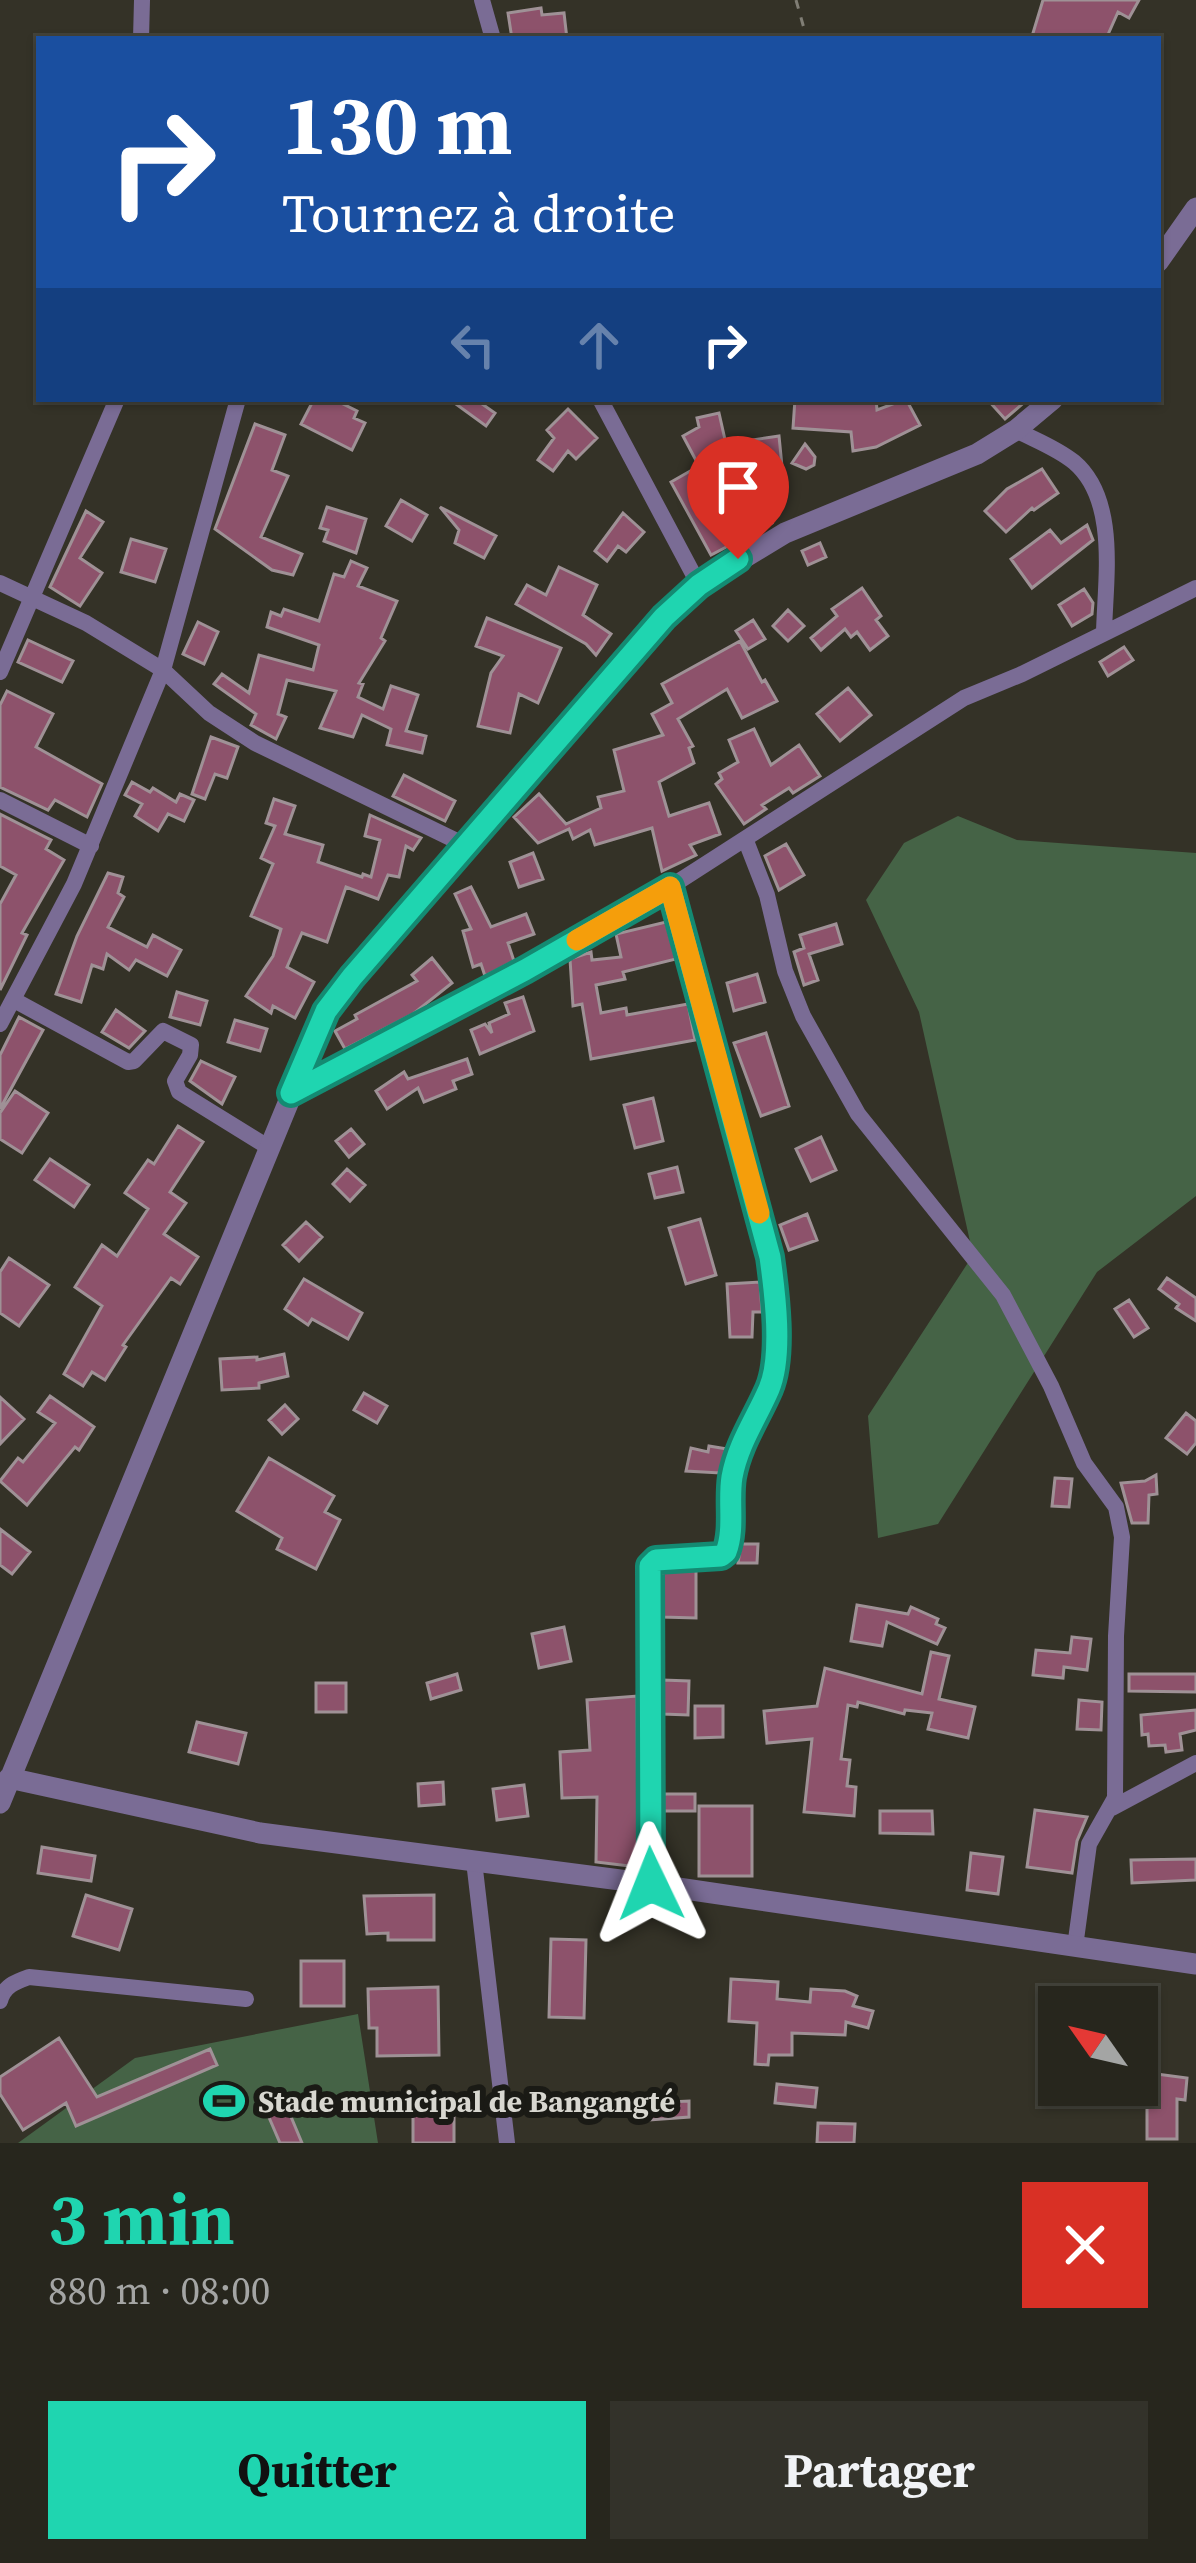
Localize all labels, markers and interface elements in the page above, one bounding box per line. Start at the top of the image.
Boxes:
text: 130 m [282,67,513,182]
icon: right [84,84,240,240]
text: Tournez à droite [282,176,676,250]
icon: left [440,312,506,378]
icon: ahead [566,312,632,378]
icon: right [692,312,758,378]
pin [687,436,789,559]
icon: arrive [705,454,771,520]
position arrow [588,1821,714,1947]
north arrow [1038,1986,1158,2106]
map controls [1038,1986,1158,2106]
sports icon: Stade municipal de Bangangté [201,2078,247,2124]
place label: Stade municipal de Bangangté [258,2081,675,2122]
text: 3 min [48,2169,235,2268]
button: close [1022,2182,1148,2308]
text: 880 m · 08:00 [48,2264,270,2317]
button: Quitter [48,2401,586,2539]
button: Partager [610,2401,1148,2539]

